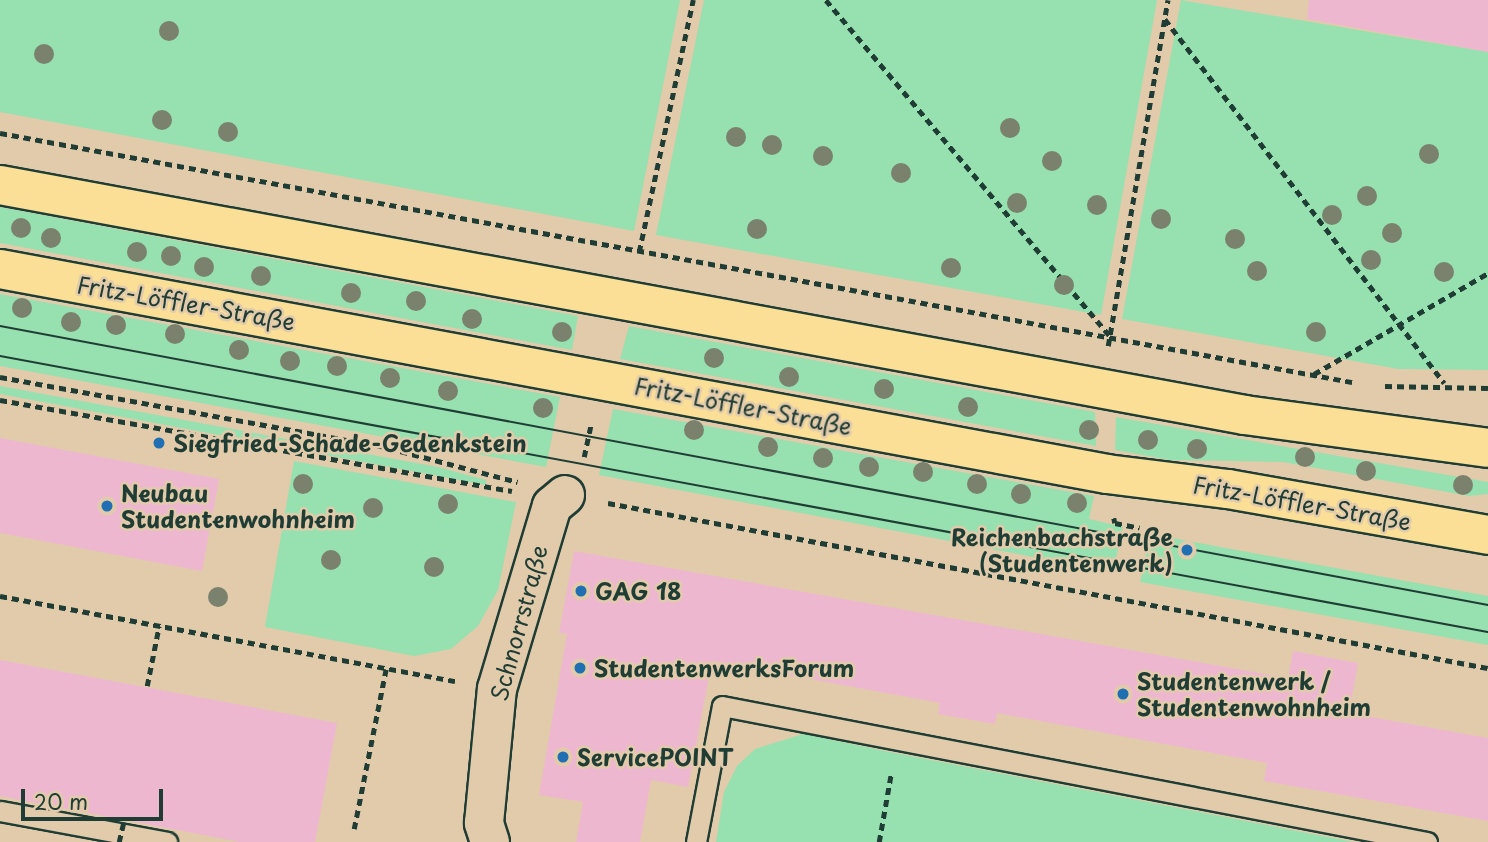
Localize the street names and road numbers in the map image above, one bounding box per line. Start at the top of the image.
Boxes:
street label: Fritz-Löffler-Straße [75,270,297,336]
street label: Fritz-Löffler-Straße [632,371,854,441]
street label: Fritz-Löffler-Straße [1191,470,1413,536]
street label: Schnorrstraße [485,542,553,704]

